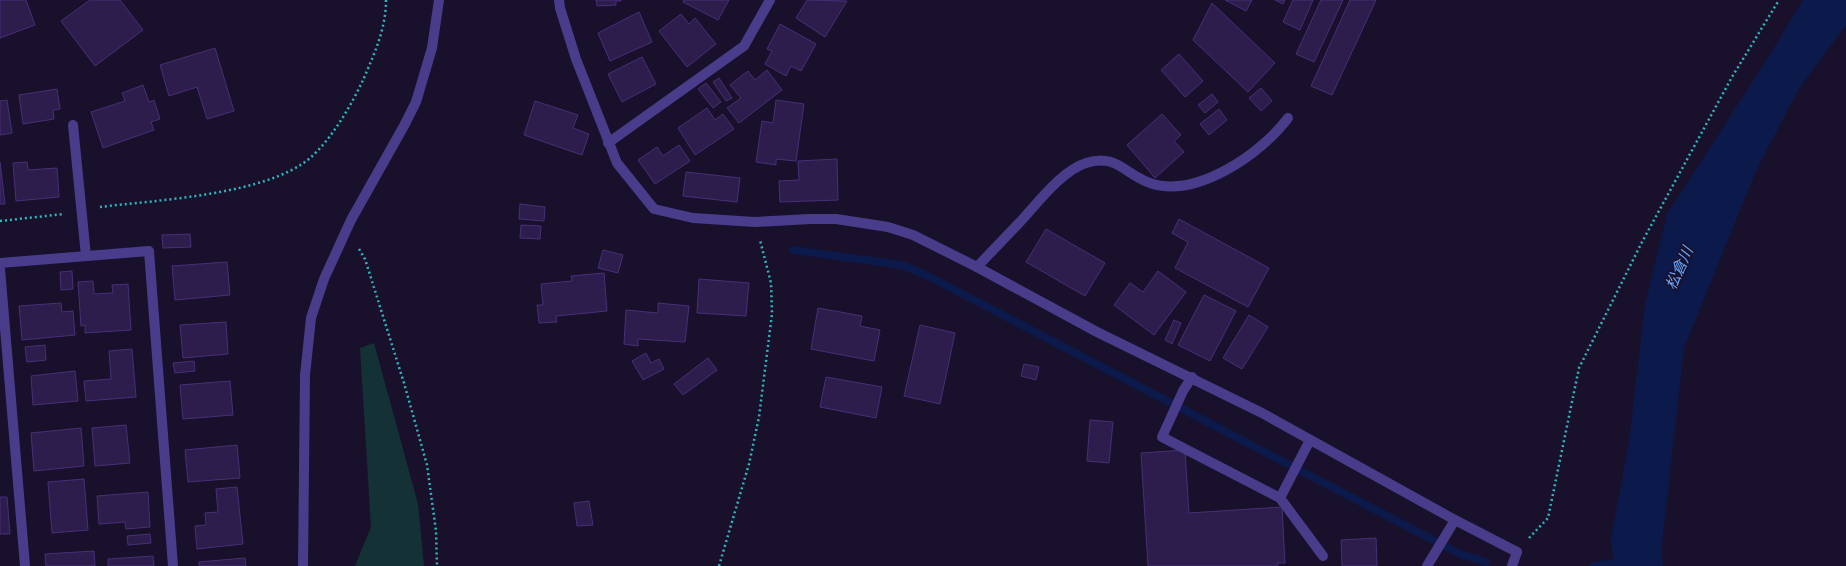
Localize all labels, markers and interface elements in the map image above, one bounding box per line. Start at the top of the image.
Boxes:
water label: 松倉川 [1661,242,1698,292]

